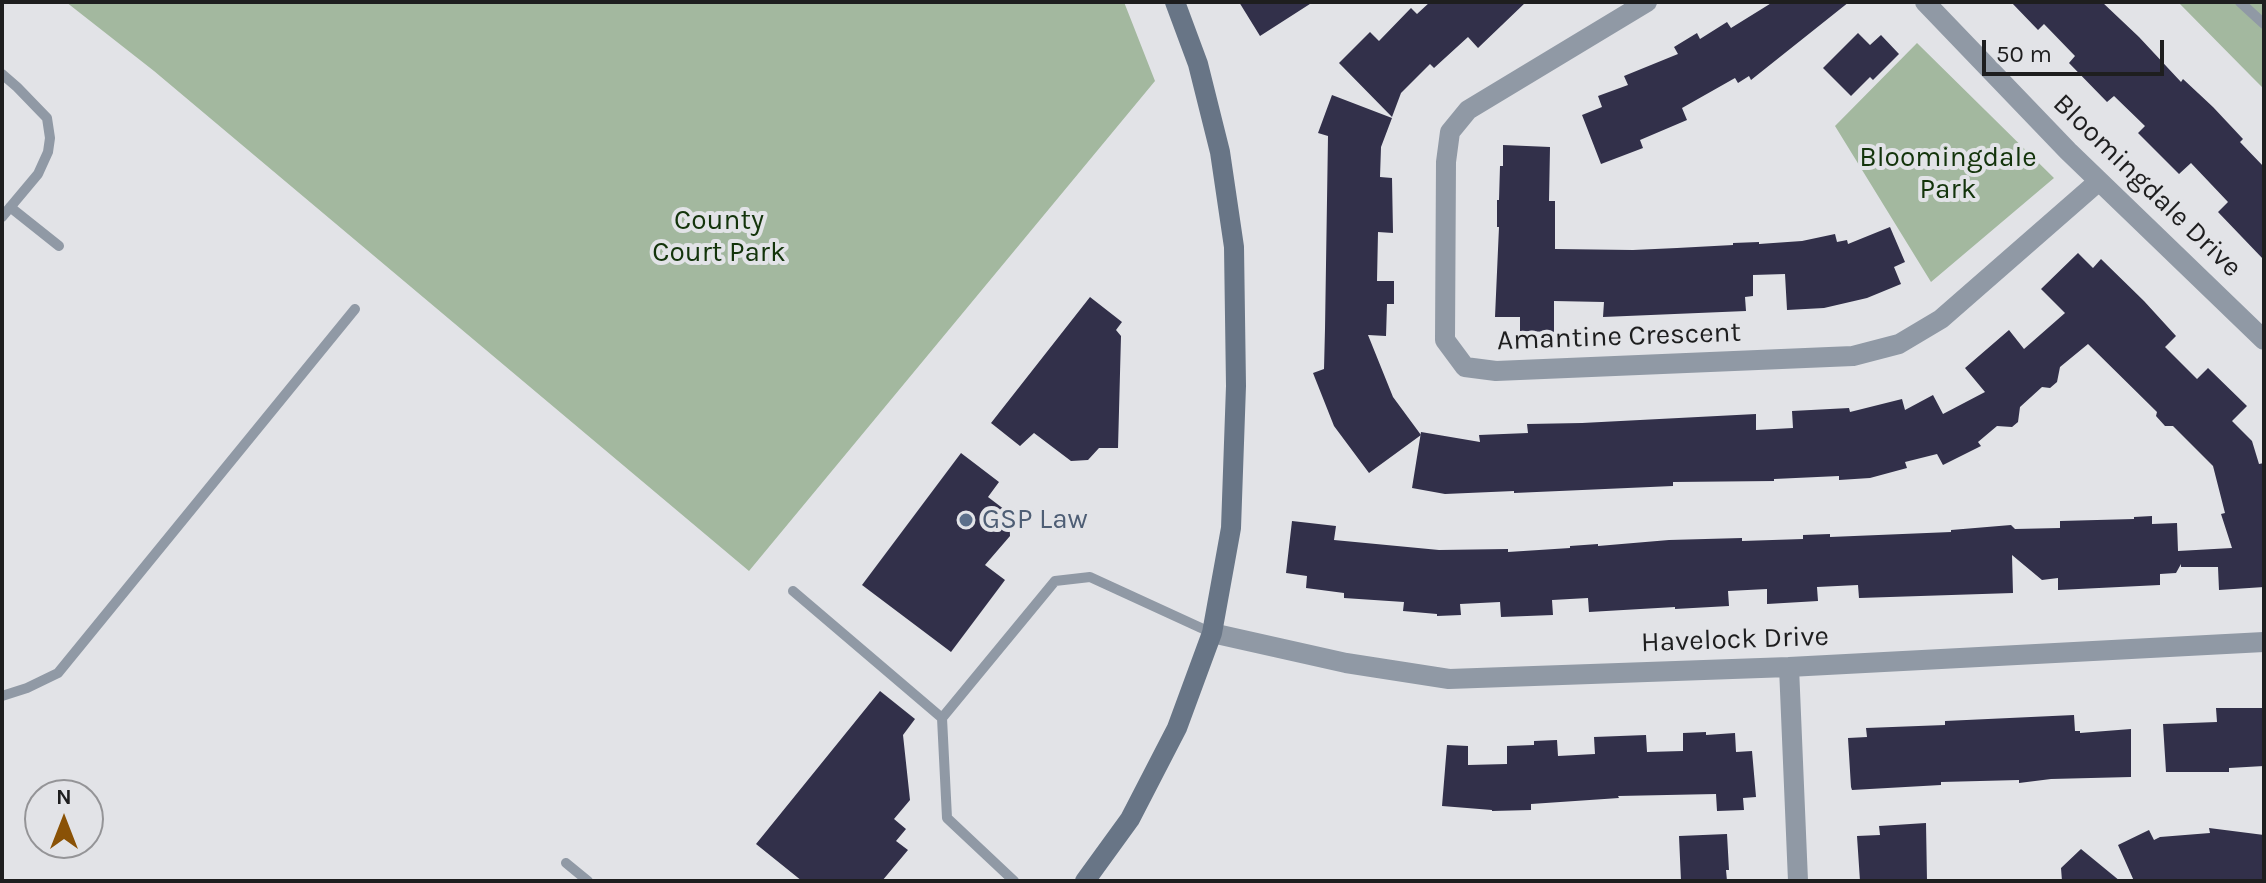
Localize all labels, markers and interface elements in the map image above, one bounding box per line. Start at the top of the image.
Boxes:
scale bar [1986,24,2168,74]
text: 50 m [1996,40,2052,68]
street label: Bloomingdale Drive [2046,87,2248,285]
park label: Bloomingdale Park [1859,141,2037,207]
park label: County Court Park [652,204,786,270]
street label: Amantine Crescent [1496,316,1742,358]
place label: GSP Law [982,503,1088,537]
marker: GSP Law [957,511,975,529]
street label: Havelock Drive [1640,620,1830,660]
north arrow [24,779,104,859]
text: N [56,784,72,810]

